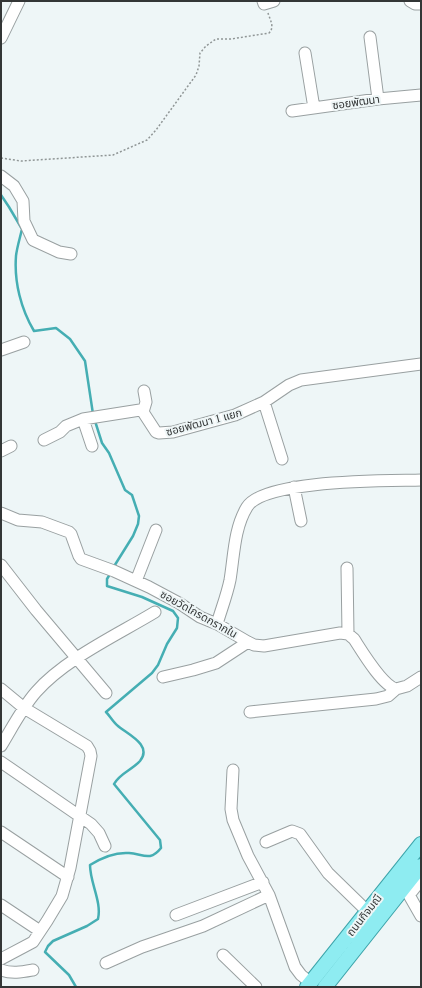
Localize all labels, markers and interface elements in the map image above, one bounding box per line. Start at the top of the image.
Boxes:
street label: ซอยพัฒนา [331,92,381,112]
street label: ซอยพัฒนา 1 แยก [165,405,243,439]
street label: ซอยวัดโกรดกรากใน [158,587,240,641]
street label: ถนนกิจมณี [343,891,385,939]

